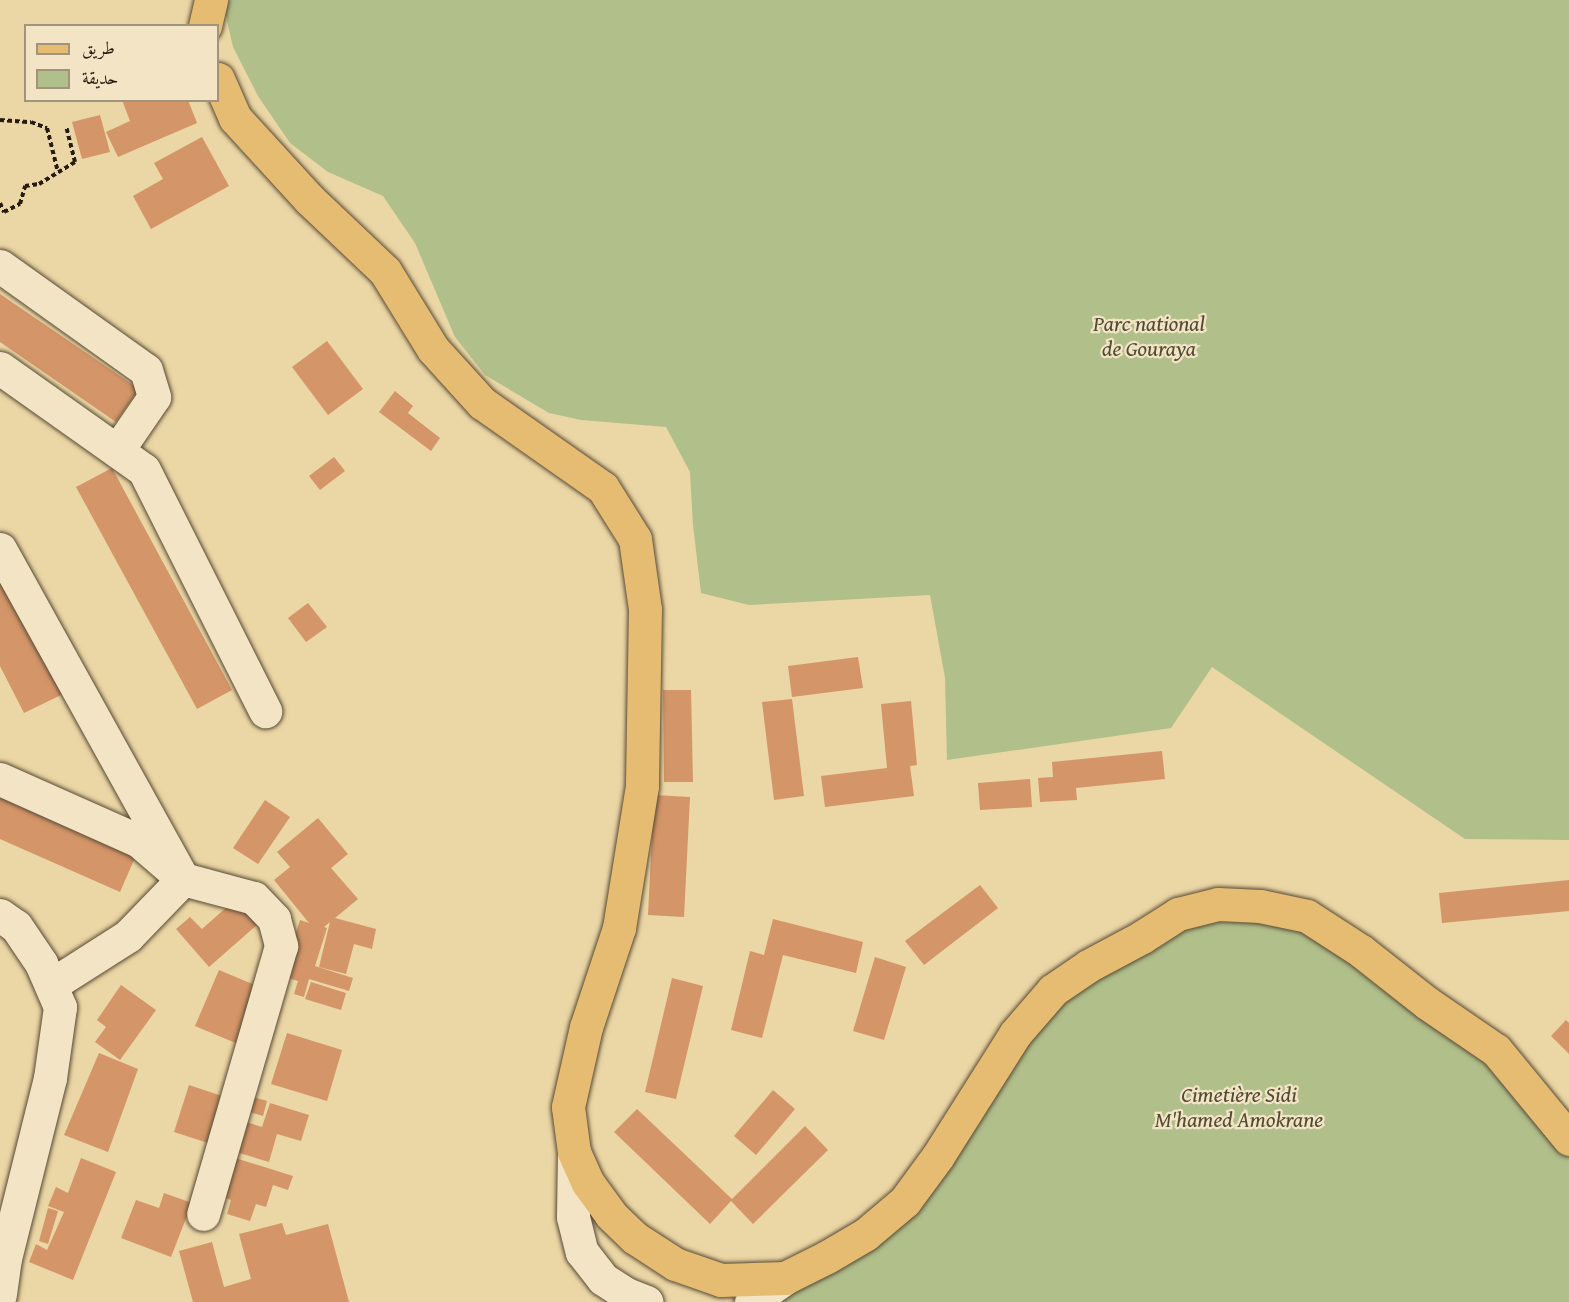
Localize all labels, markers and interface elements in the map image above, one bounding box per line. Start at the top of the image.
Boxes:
legend [24,24,219,102]
text: طريق [82,34,115,61]
text: حديقة [82,64,118,91]
park label: Parc national de Gouraya [1093,310,1205,362]
park label: Cimetière Sidi M'hamed Amokrane [1155,1081,1323,1132]

